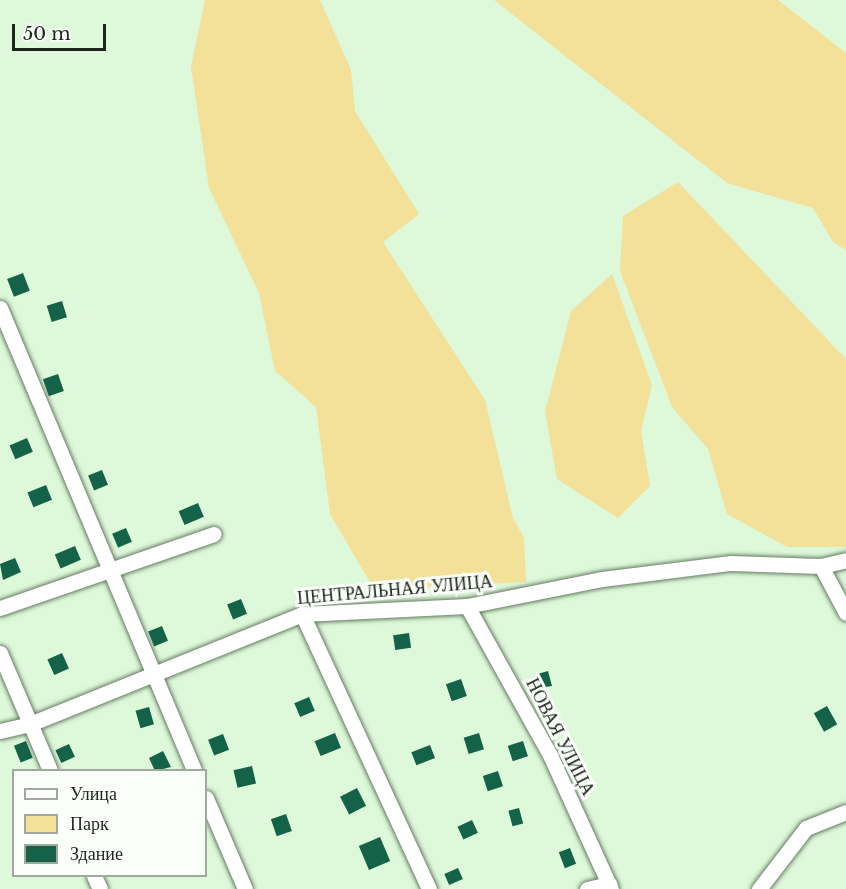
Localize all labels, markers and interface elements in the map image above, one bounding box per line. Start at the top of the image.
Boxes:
scale bar [15,12,110,50]
text: 50 m [23,23,71,45]
street label: ЦЕНТРАЛЬНАЯ УЛИЦА [296,571,494,609]
street label: НОВАЯ УЛИЦА [521,675,599,799]
legend [12,769,207,877]
text: Улица [70,783,117,805]
text: Парк [70,813,109,835]
text: Здание [70,843,123,865]

